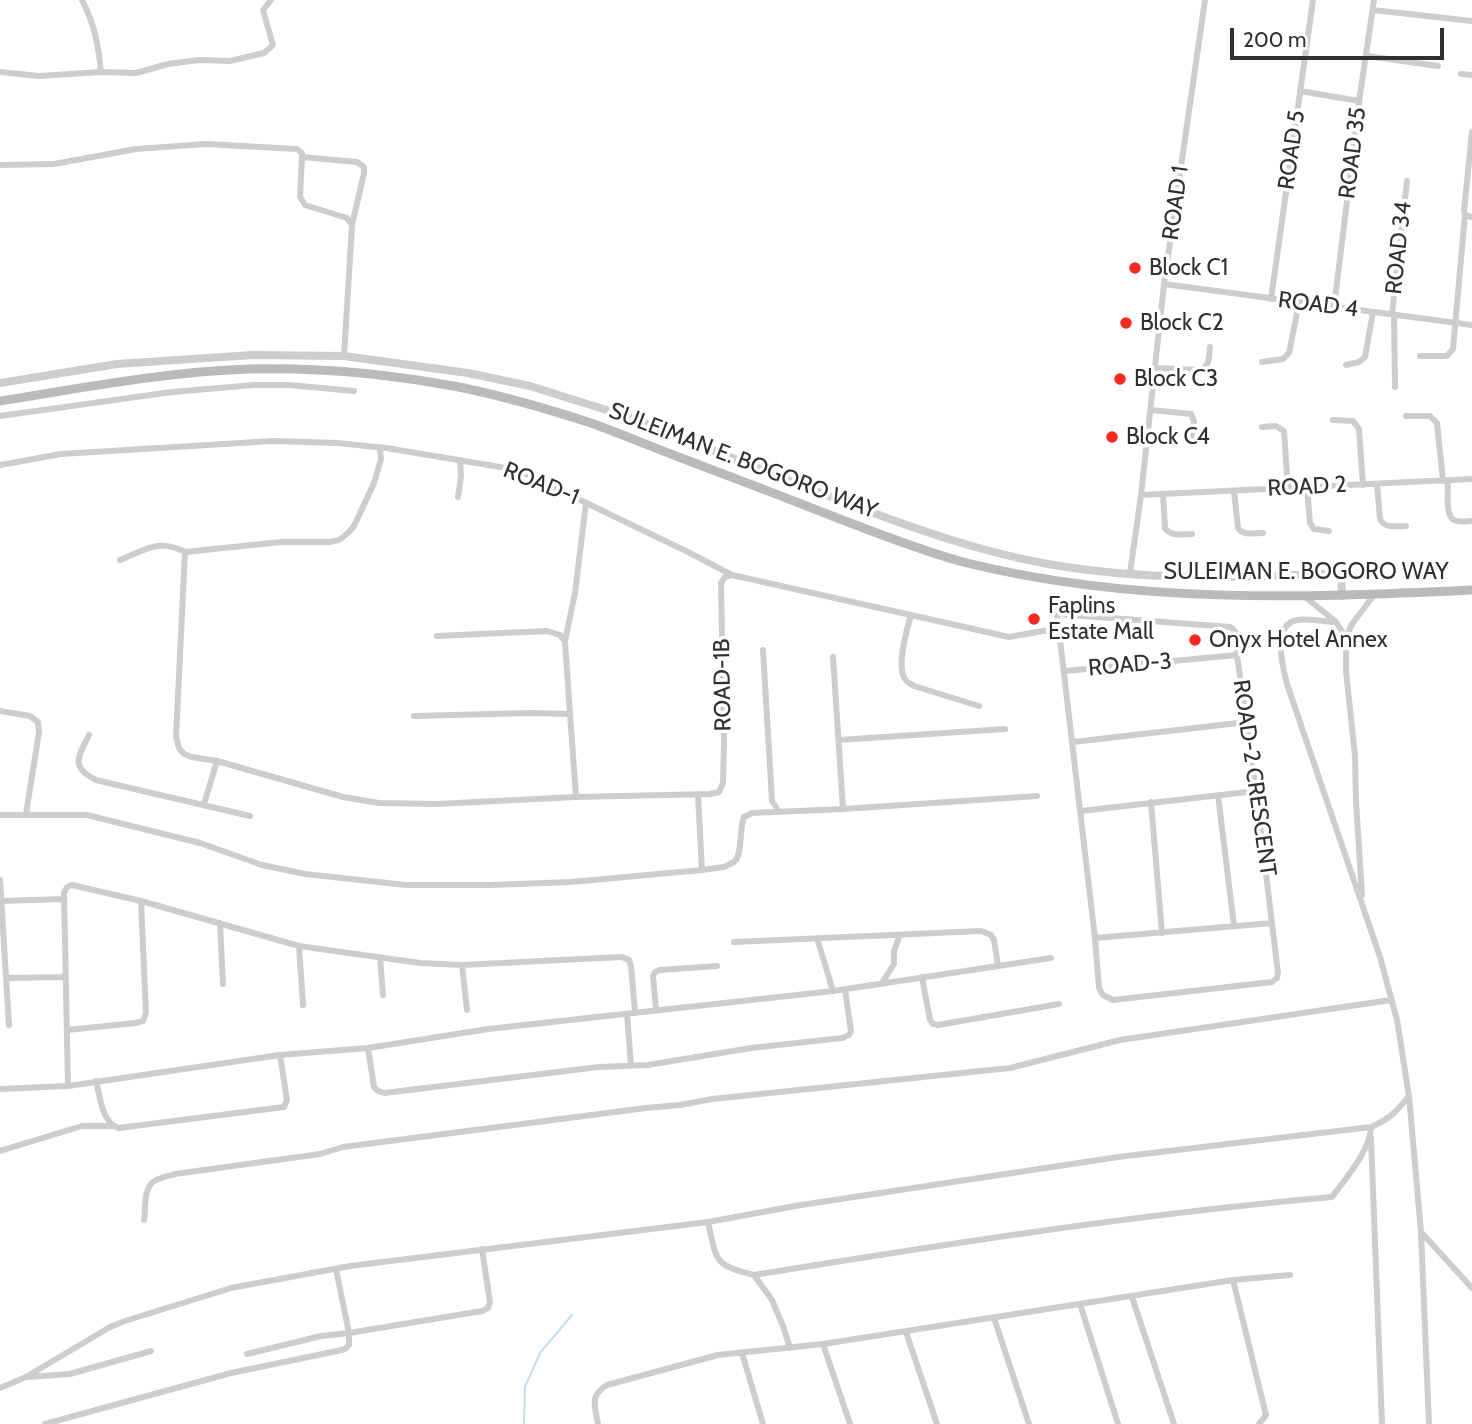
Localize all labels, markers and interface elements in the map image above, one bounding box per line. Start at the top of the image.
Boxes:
scale bar [1234,14,1448,58]
text: 200 m [1243,27,1306,52]
street label: ROAD 35 [1334,106,1372,200]
street label: ROAD 5 [1273,109,1311,191]
street label: ROAD 1 [1157,164,1195,242]
street label: ROAD 34 [1380,200,1418,296]
place label: Block C1 [1149,254,1228,282]
marker: Block C1 [1127,260,1143,276]
street label: ROAD 4 [1276,286,1360,324]
place label: Block C2 [1140,309,1224,337]
marker: Block C2 [1118,315,1134,331]
place label: Block C3 [1134,365,1218,393]
marker: Block C3 [1112,371,1128,387]
street label: SULEIMAN E. BOGORO WAY [605,397,881,525]
place label: Block C4 [1126,423,1210,451]
marker: Block C4 [1104,429,1120,445]
street label: ROAD-1 [499,456,583,512]
street label: ROAD 2 [1267,471,1347,503]
street label: SULEIMAN E. BOGORO WAY [1163,558,1449,586]
place label: Faplins Estate Mall [1048,592,1154,646]
marker: Faplins Estate Mall [1026,611,1042,627]
place label: Onyx Hotel Annex [1209,626,1388,654]
marker: Onyx Hotel Annex [1187,632,1203,648]
street label: ROAD-1B [708,638,738,732]
street label: ROAD-3 [1087,648,1173,682]
street label: ROAD-2 CRESCENT [1227,678,1281,878]

